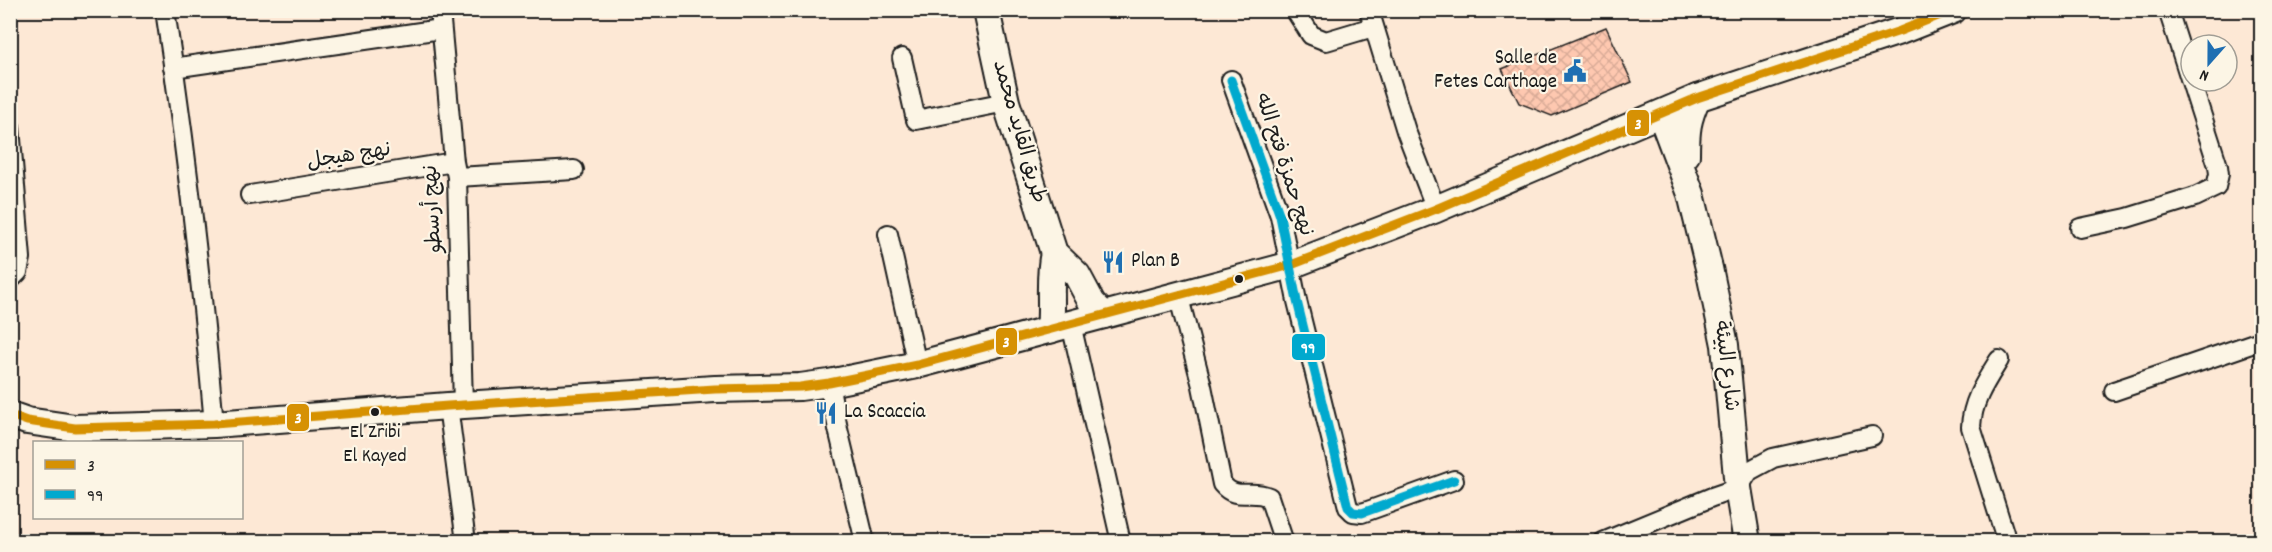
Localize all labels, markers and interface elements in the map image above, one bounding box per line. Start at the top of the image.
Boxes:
north arrow [2179,33,2239,93]
place label: Salle de Fetes Carthage [1434,44,1557,98]
street label: طريق القايد محمد [983,57,1053,207]
public building icon: Salle de Fetes Carthage [1562,58,1588,84]
text: N [2197,62,2212,87]
street label: نهج حمزة فتح الله [1246,89,1320,241]
line badge: 3 [1626,109,1650,137]
text: 3 [1634,114,1642,137]
street label: نهج هيجل [305,136,393,178]
street label: نهج أرسطو [417,164,451,255]
place label: Plan B [1131,247,1180,277]
restaurant icon: Plan B [1100,249,1126,275]
unlabelled marker [1233,273,1245,285]
street label: شارع البيئة [1705,319,1745,413]
line badge: 3 [995,327,1018,356]
text: 3 [1002,332,1010,355]
line badge: 99 [1291,333,1326,361]
text: 99 [1301,338,1315,361]
place label: La Scaccia [844,398,927,428]
restaurant icon: La Scaccia [813,400,839,426]
line badge: 3 [286,403,310,432]
marker: El Zribi El Kayed [369,406,381,418]
text: 3 [294,408,302,431]
place label: El Zribi El Kayed [343,419,407,471]
legend [33,441,243,519]
text: 3 [87,455,95,480]
text: 99 [87,485,104,510]

